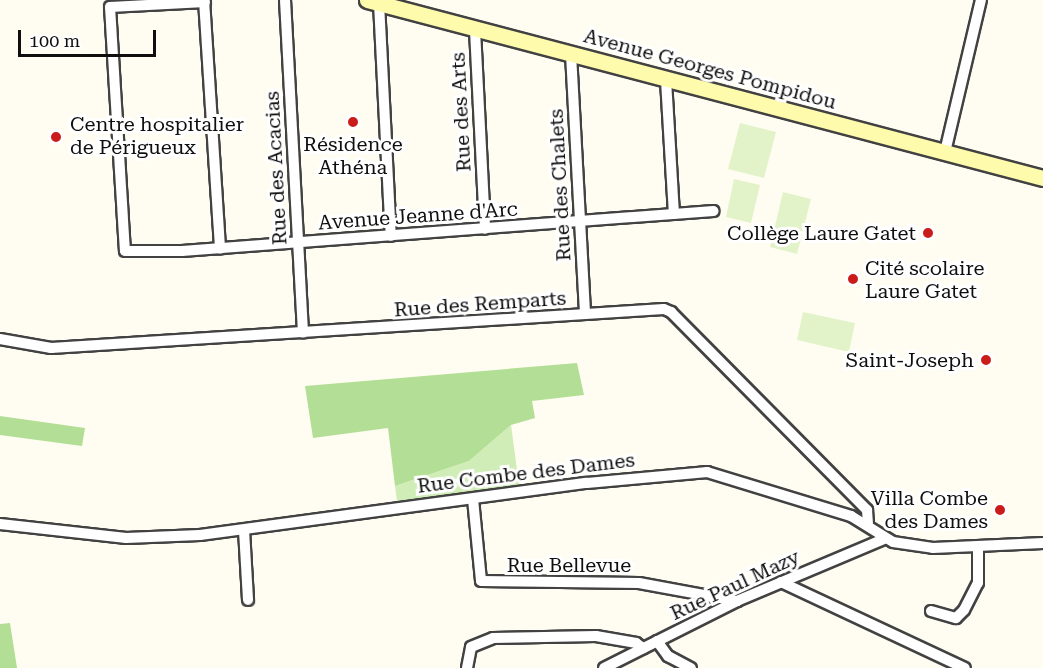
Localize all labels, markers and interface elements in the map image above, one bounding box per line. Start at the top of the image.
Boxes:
scale bar [21,18,159,56]
street label: Avenue Georges Pompidou [581,24,839,114]
text: 100 m [29,30,80,51]
street label: Rue des Arts [446,52,476,172]
street label: Rue des Acacias [260,90,292,246]
street label: Rue des Chalets [544,108,576,262]
place label: Centre hospitalier de Périgueux [70,113,244,160]
marker: Résidence Athéna [346,115,360,129]
marker: Centre hospitalier de Périgueux [47,128,65,146]
place label: Résidence Athéna [303,132,403,179]
street label: Avenue Jeanne d'Arc [318,197,518,235]
place label: Collège Laure Gatet [727,221,916,245]
marker: Collège Laure Gatet [921,226,935,240]
place label: Cité scolaire Laure Gatet [865,256,984,303]
marker: Cité scolaire Laure Gatet [846,272,860,286]
street label: Rue des Remparts [393,286,567,322]
place label: Saint-Joseph [846,348,974,372]
marker: Saint-Joseph [979,353,993,367]
street label: Rue Combe des Dames [416,448,636,498]
place label: Villa Combe des Dames [871,486,988,533]
marker: Villa Combe des Dames [993,503,1007,517]
street label: Rue Paul Mazy [667,545,803,625]
street label: Rue Bellevue [507,553,631,577]

